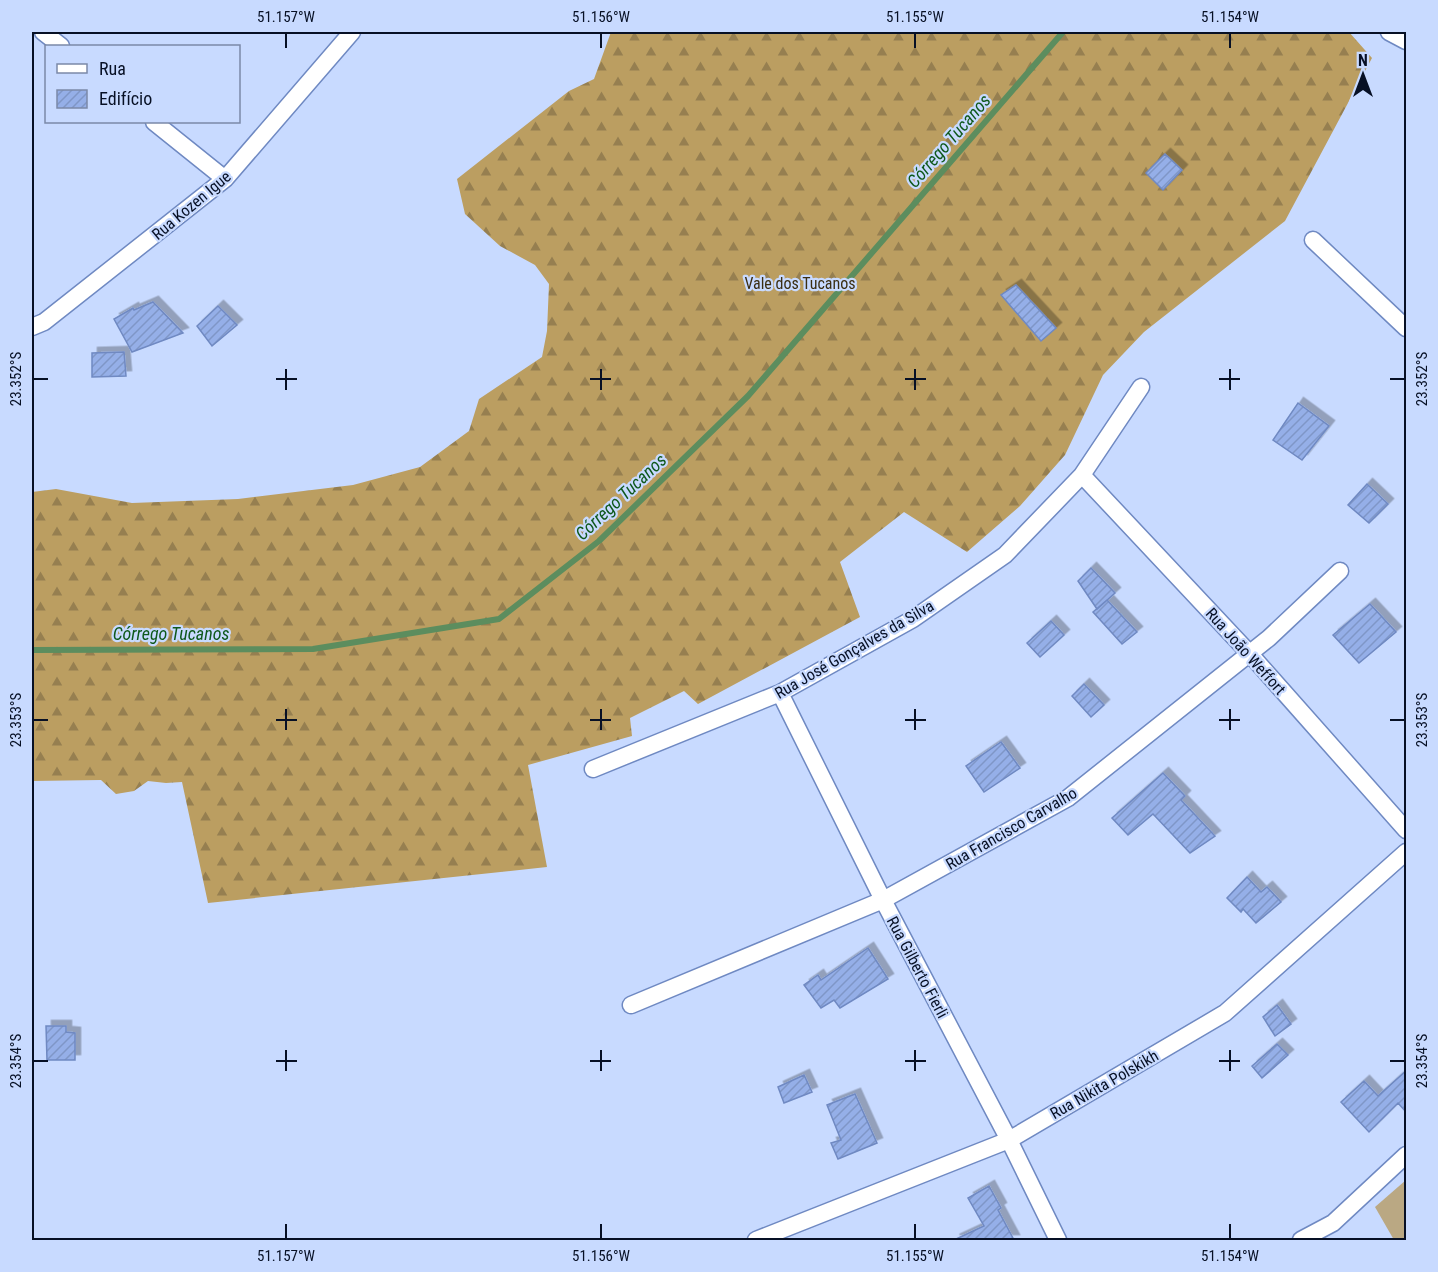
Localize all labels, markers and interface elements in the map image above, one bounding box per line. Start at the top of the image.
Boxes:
text: 51.157°W [257,8,316,26]
text: 51.156°W [572,8,631,26]
text: 51.155°W [886,8,945,26]
text: 51.154°W [1201,8,1260,26]
legend [45,45,240,123]
north arrow [1333,45,1393,105]
text: N [1358,51,1368,70]
text: Rua [99,58,126,79]
text: Edifício [99,88,152,109]
water label: Córrego Tucanos [902,90,995,192]
street label: Rua Kozen Igue [148,167,235,244]
park label: Vale dos Tucanos [744,274,856,293]
text: 23.352°S [7,352,25,406]
text: 23.352°S [1413,352,1431,406]
water label: Córrego Tucanos [571,449,671,544]
street label: Rua José Gonçalves da Silva [771,596,937,703]
street label: Rua João Weffort [1202,604,1290,699]
water label: Córrego Tucanos [113,623,229,644]
text: 23.353°S [7,693,25,747]
text: 23.353°S [1413,693,1431,747]
street label: Rua Francisco Carvalho [942,783,1080,874]
street label: Rua Gilberto Fierli [883,913,952,1021]
text: 23.354°S [7,1034,25,1088]
text: 23.354°S [1413,1034,1431,1088]
street label: Rua Nikita Polskikh [1047,1046,1162,1123]
text: 51.157°W [257,1247,316,1265]
text: 51.156°W [572,1247,631,1265]
text: 51.155°W [886,1247,945,1265]
text: 51.154°W [1201,1247,1260,1265]

